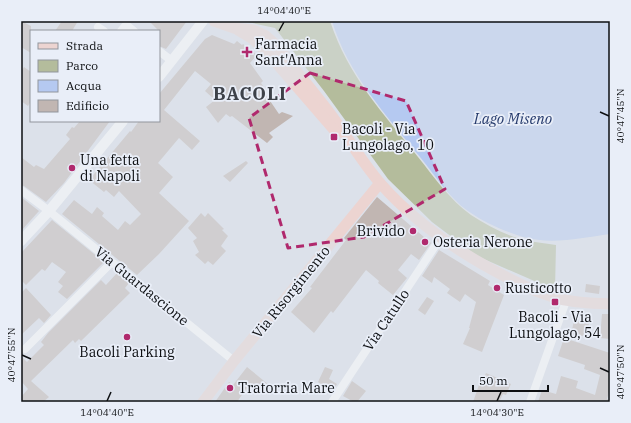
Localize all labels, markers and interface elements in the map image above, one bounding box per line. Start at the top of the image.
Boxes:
text: 14°04'40"E [257,4,311,17]
legend [30,30,160,122]
place label: Farmacia Sant'Anna [255,35,323,69]
text: Strada [66,38,103,53]
marker: Farmacia Sant'Anna [242,47,252,57]
text: Parco [66,58,98,73]
text: Acqua [66,78,102,93]
district label: BACOLI [213,82,287,105]
text: 40°47'45"N [614,88,627,144]
text: Edificio [66,98,109,113]
water label: Lago Miseno [473,109,552,128]
place label: Bacoli - Via Lungolago, 10 [342,120,434,154]
marker: Bacoli - Via Lungolago, 10 [329,132,339,142]
place label: Una fetta di Napoli [80,151,140,185]
marker: Una fetta di Napoli [67,163,77,173]
place label: Brivido [357,222,405,240]
marker: Brivido [408,226,418,236]
place label: Osteria Nerone [433,233,533,251]
marker: Osteria Nerone [420,237,430,247]
street label: Via Risorgimento [248,242,334,342]
street label: Via Guardascione [91,243,193,329]
place label: Rusticotto [505,279,572,297]
marker: Rusticotto [492,283,502,293]
street label: Via Catullo [359,286,413,354]
marker: Bacoli - Via Lungolago, 54 [550,297,560,307]
place label: Bacoli - Via Lungolago, 54 [509,308,601,342]
text: 40°47'55"N [5,327,18,383]
marker: Bacoli Parking [122,332,132,342]
place label: Bacoli Parking [79,343,175,361]
text: 40°47'50"N [614,344,627,400]
scale bar [473,367,548,393]
text: 50 m [479,373,508,388]
place label: Tratorria Mare [238,379,335,397]
marker: Tratorria Mare [225,383,235,393]
text: 14°04'40"E [80,406,134,419]
text: 14°04'30"E [470,406,524,419]

